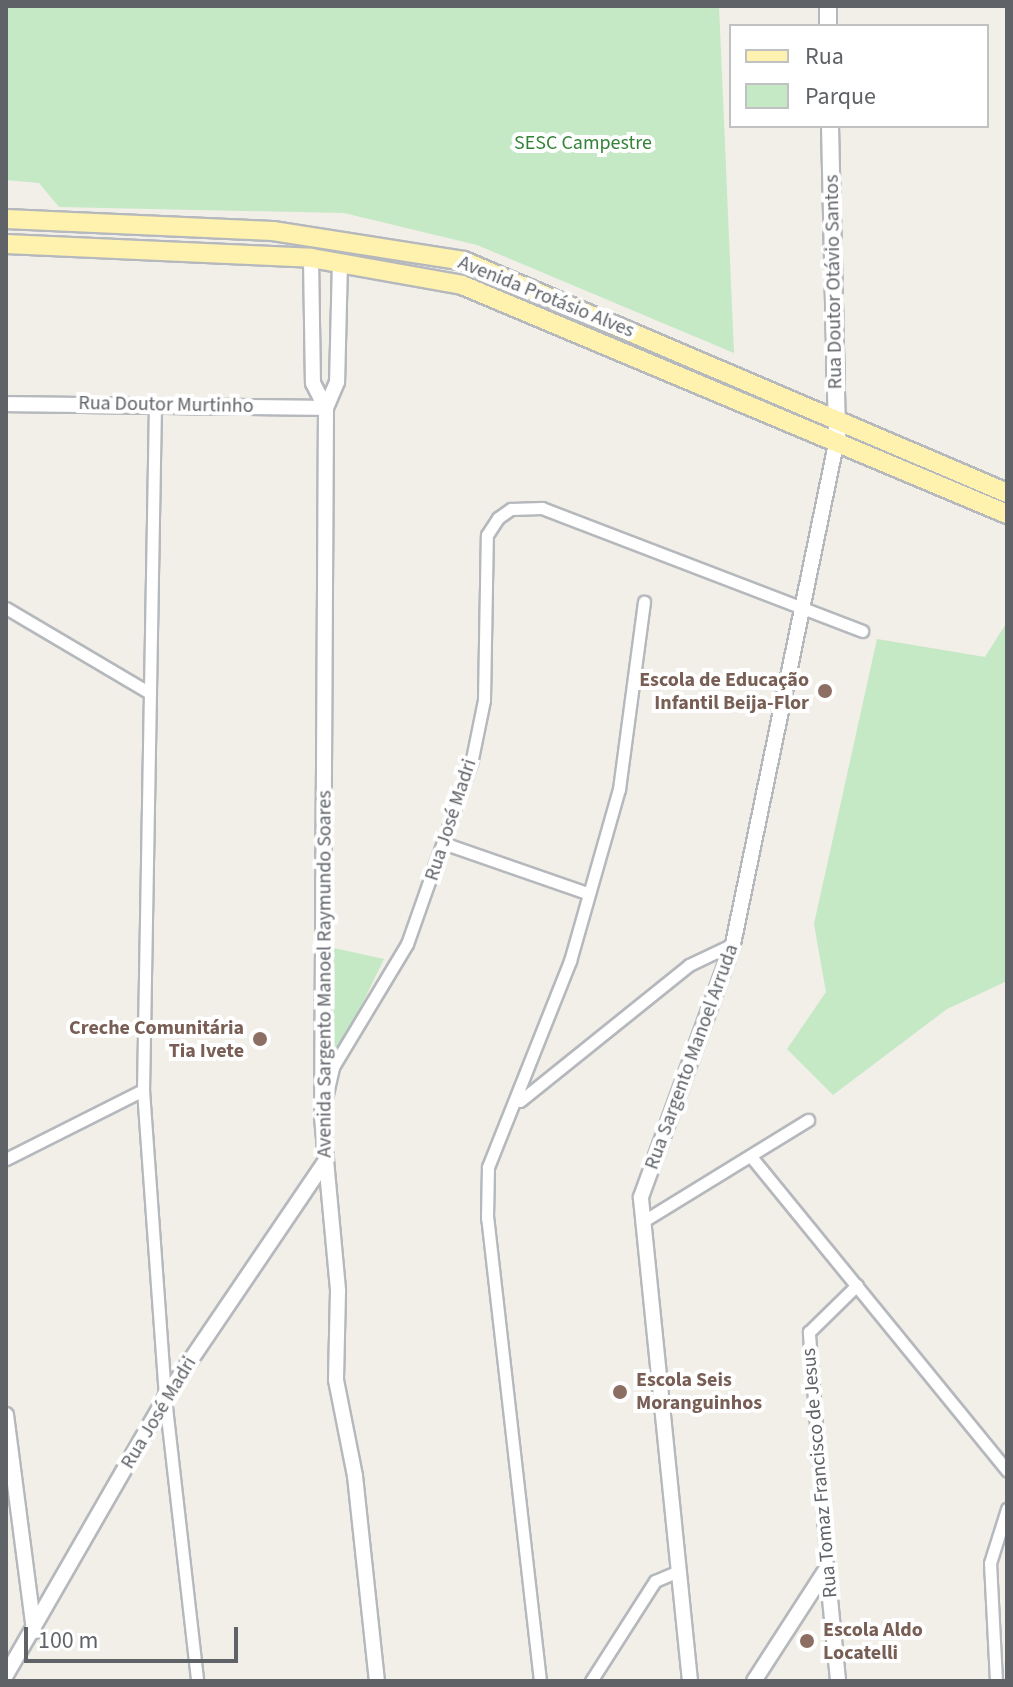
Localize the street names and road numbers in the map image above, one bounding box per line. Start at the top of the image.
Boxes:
street label: Rua Doutor Otávio Santos [820,174,848,390]
street label: Avenida Protásio Alves [455,251,637,343]
street label: Rua Doutor Murtinho [78,391,254,419]
street label: Rua José Madri [420,756,482,884]
street label: Avenida Sargento Manoel Raymundo Soares [313,790,337,1158]
street label: Rua Sargento Manoel Arruda [640,941,744,1173]
street label: Rua Tomaz Francisco de Jesus [797,1347,843,1599]
street label: Rua José Madri [116,1353,202,1473]

